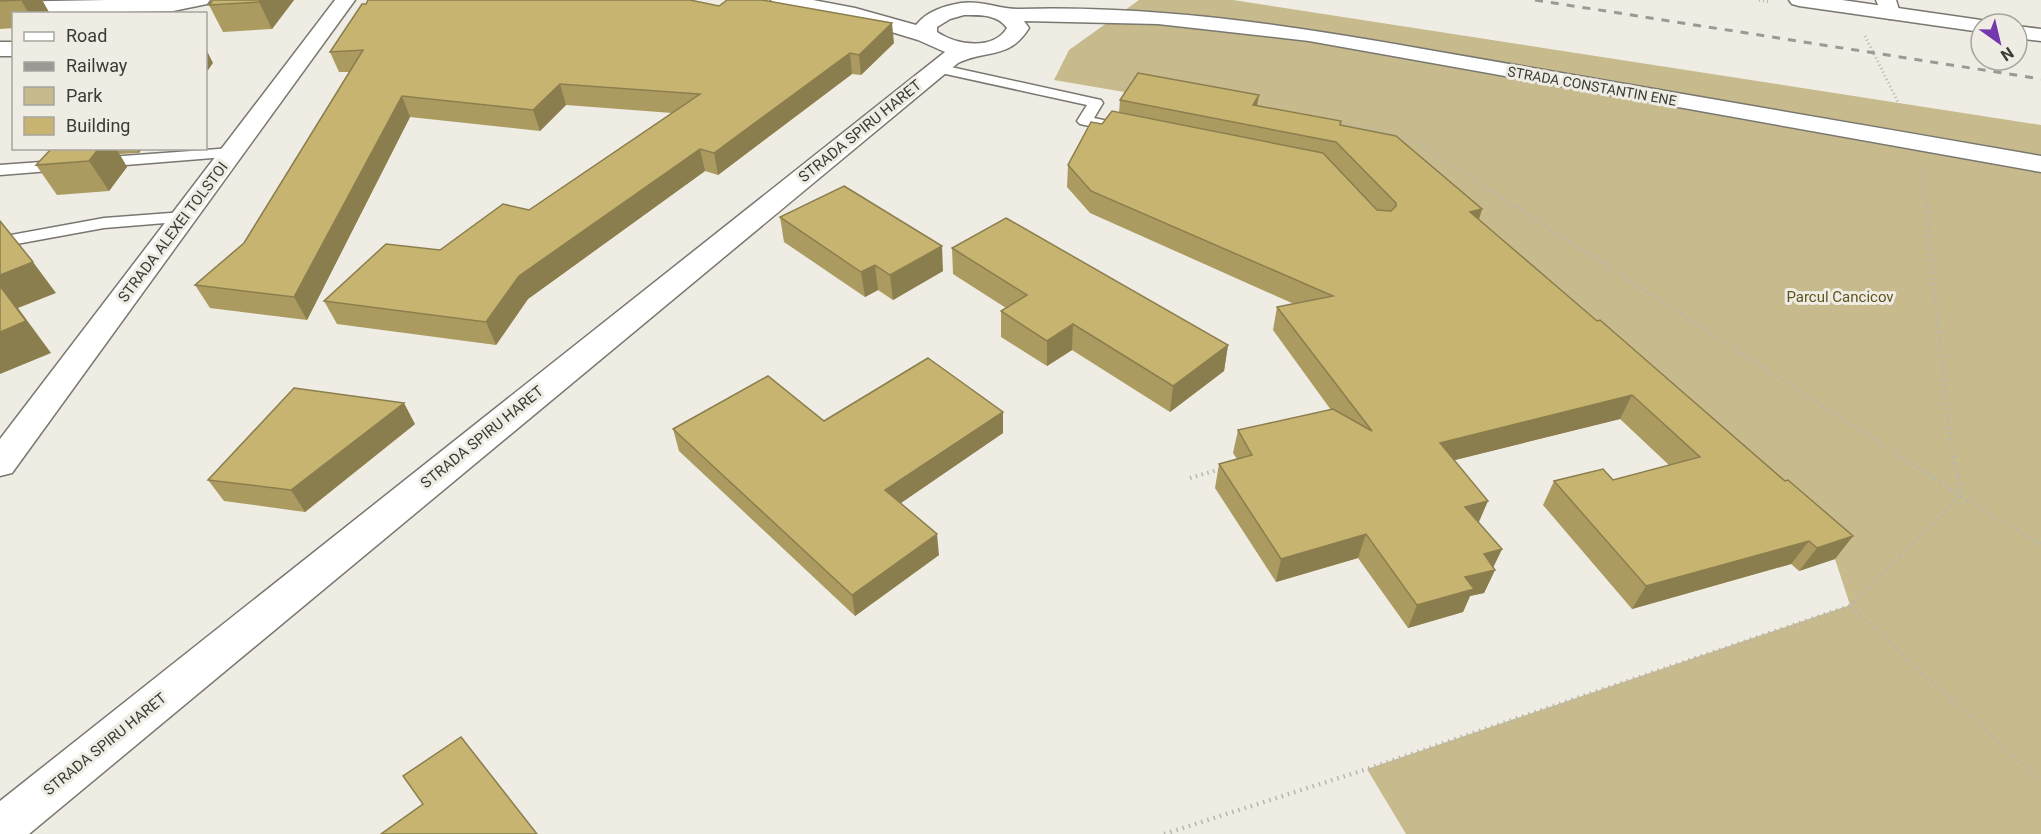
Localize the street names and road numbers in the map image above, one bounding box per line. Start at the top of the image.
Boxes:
street label: STRADA CONSTANTIN ENE [1506,63,1678,109]
street label: STRADA SPIRU HARET [795,76,925,186]
street label: STRADA ALEXEI TOLSTOI [114,158,232,306]
street label: STRADA SPIRU HARET [417,382,547,492]
street label: STRADA SPIRU HARET [40,689,170,799]

